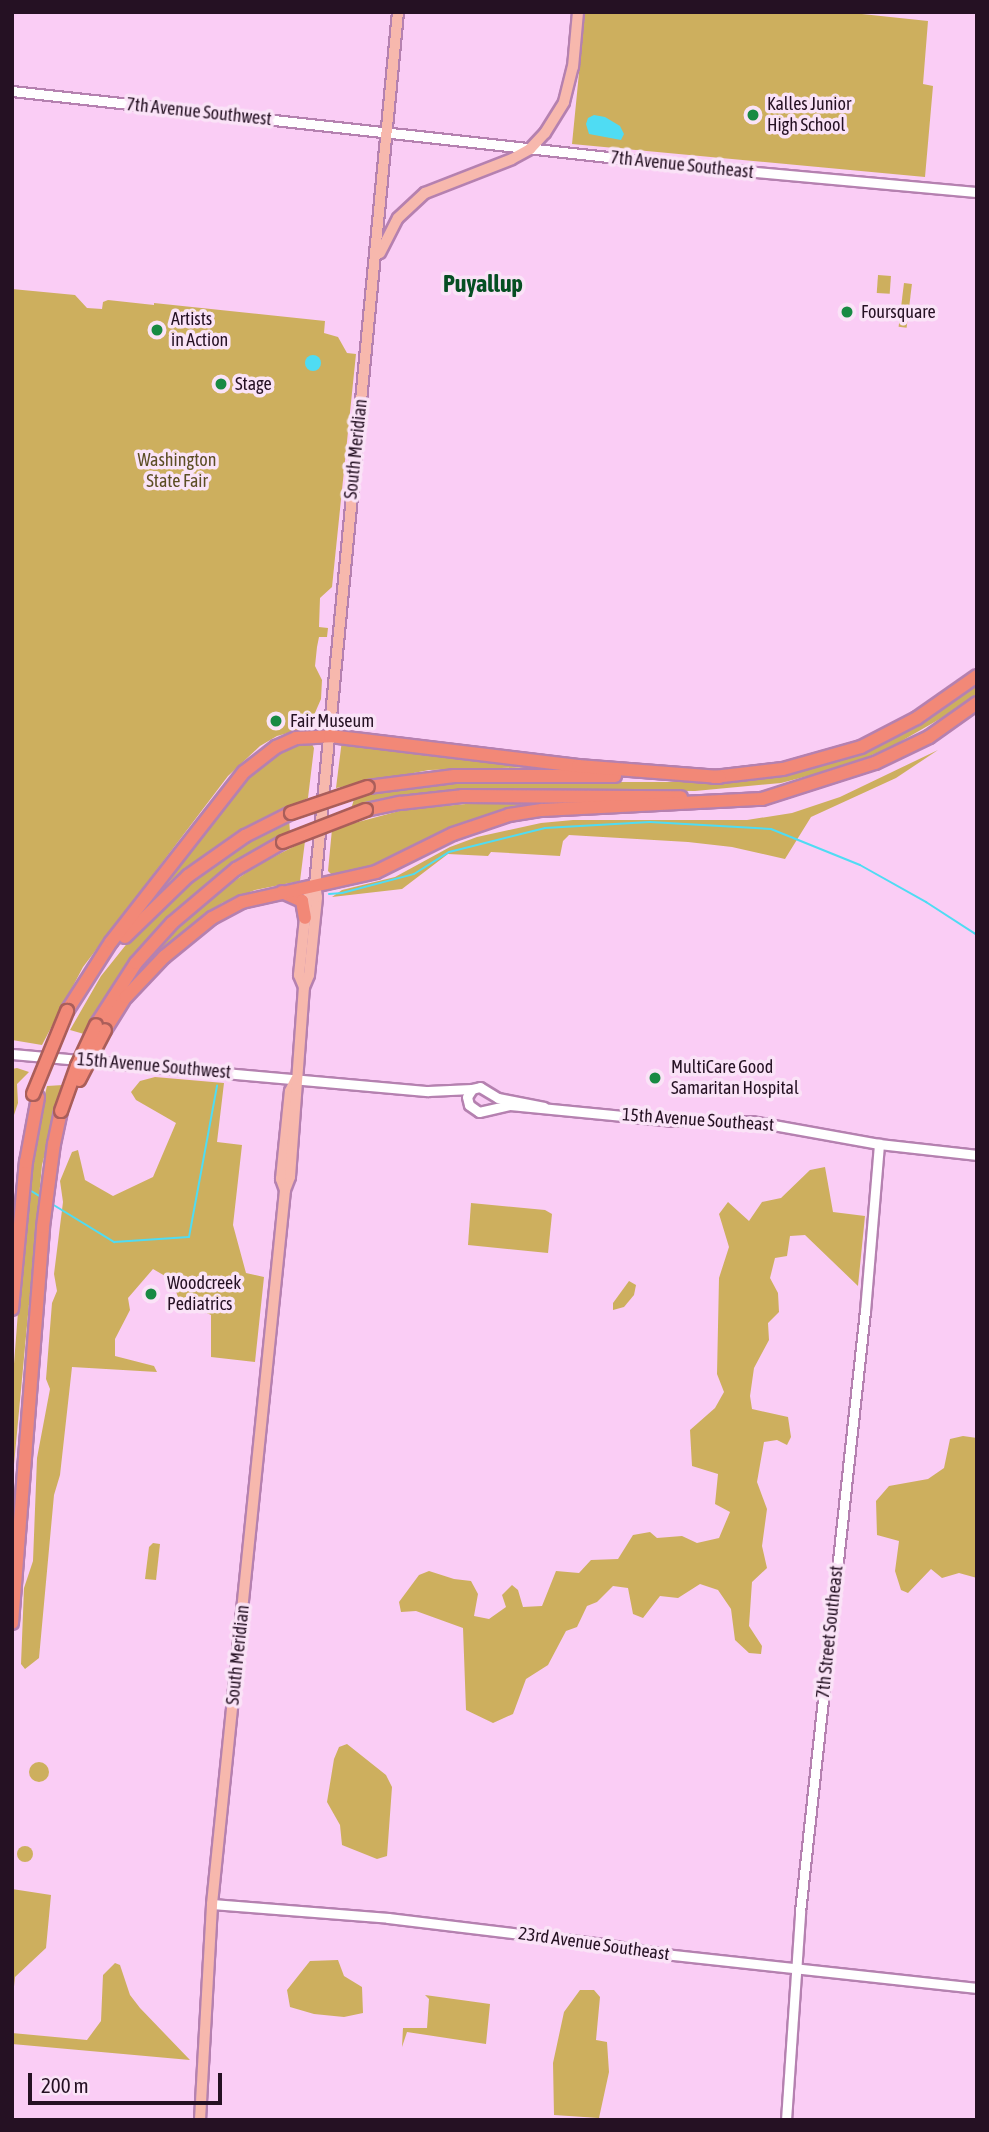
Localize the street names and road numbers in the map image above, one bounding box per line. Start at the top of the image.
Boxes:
street label: 7th Avenue Southwest [125,94,273,130]
street label: 7th Avenue Southeast [609,147,755,183]
street label: South Meridian [340,398,372,500]
street label: 15th Avenue Southwest [76,1049,232,1083]
street label: 15th Avenue Southeast [621,1104,775,1136]
street label: 7th Street Southeast [812,1564,848,1700]
street label: South Meridian [222,1604,254,1706]
street label: 23rd Avenue Southeast [517,1923,671,1965]

